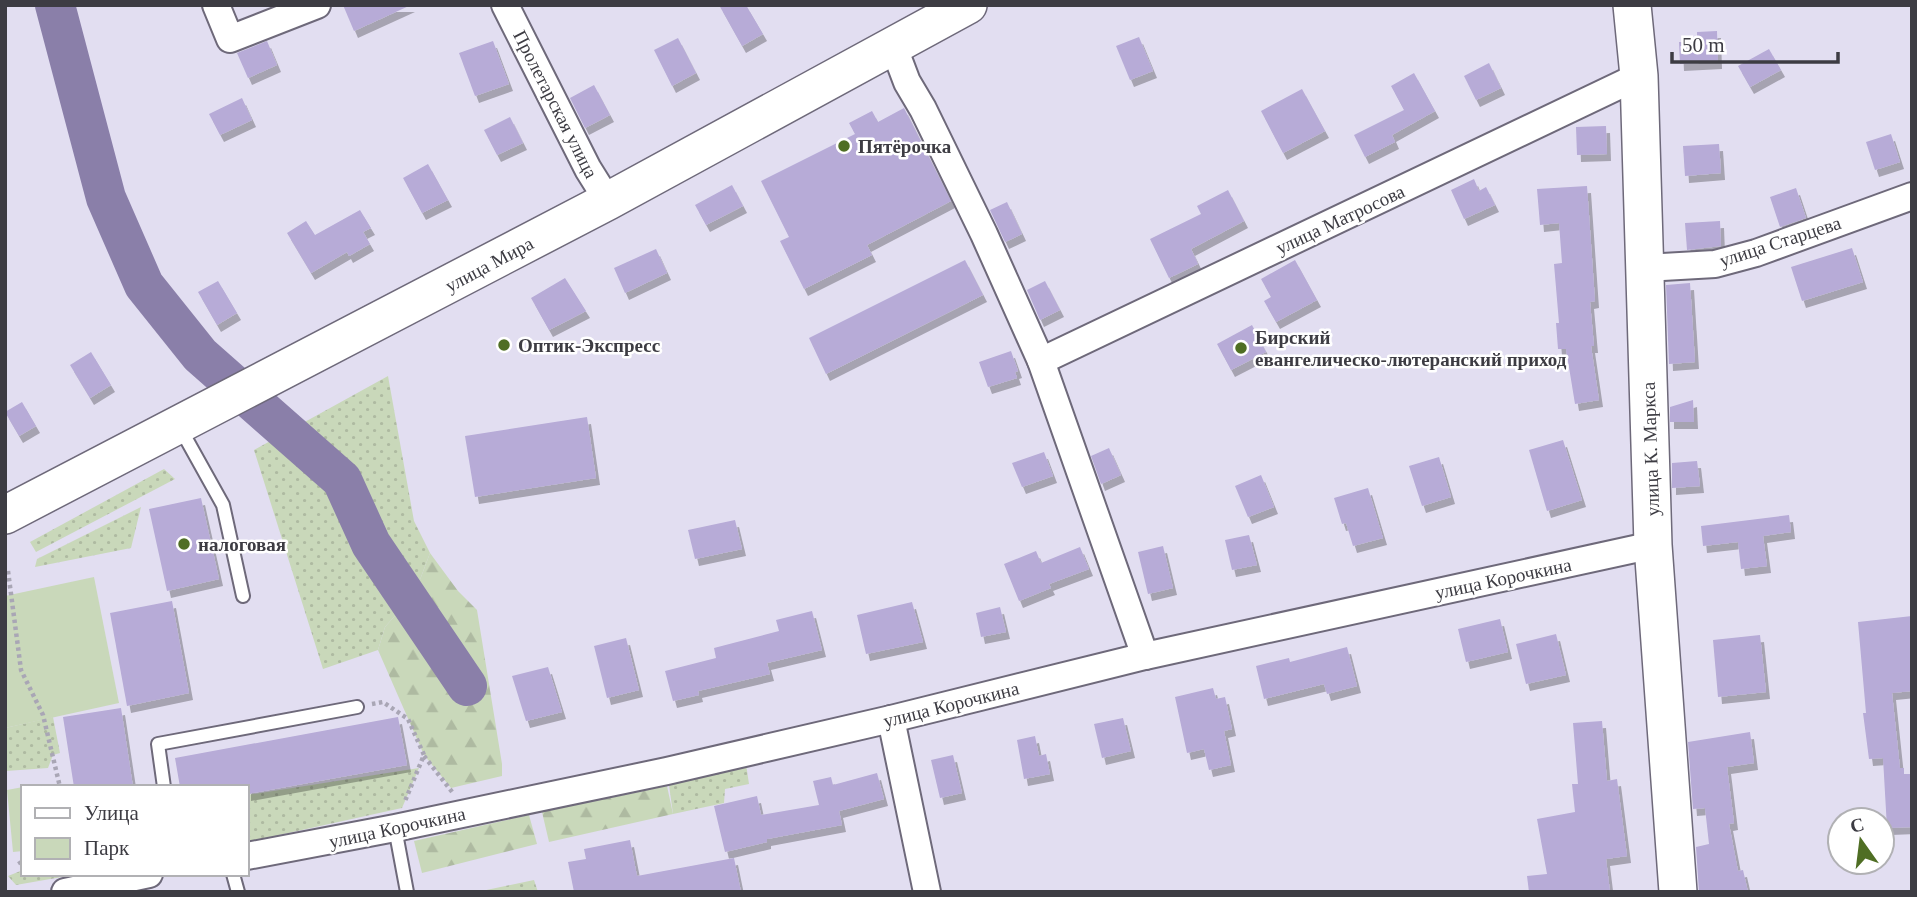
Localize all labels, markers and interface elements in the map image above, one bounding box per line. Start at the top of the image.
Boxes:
scale bar [1672,21,1838,65]
street label: Пролетарская улица [509,27,602,182]
text: 50 m [1682,33,1725,57]
place label: Пятёрочка [858,136,952,157]
marker: Пятёрочка [836,138,852,154]
street label: улица Матросова [1273,180,1408,258]
street label: улица Старцева [1717,212,1844,271]
street label: улица Мира [442,232,537,296]
place label: Бирский евангелическо-лютеранский приход [1255,327,1567,370]
place label: Оптик-Экспресс [518,335,660,356]
marker: Оптик-Экспресс [496,337,512,353]
marker: Бирский евангелическо-лютеранский приход [1233,340,1249,356]
street label: улица К. Маркса [1638,381,1663,517]
place label: налоговая [198,534,286,555]
marker: налоговая [176,536,192,552]
street label: улица Корочкина [1433,554,1574,603]
street label: улица Корочкина [881,677,1022,731]
legend [21,785,248,876]
text: Улица [84,801,139,825]
street label: улица Корочкина [327,803,468,852]
north arrow [1826,806,1896,876]
text: С [1848,813,1866,837]
text: Парк [84,836,130,860]

